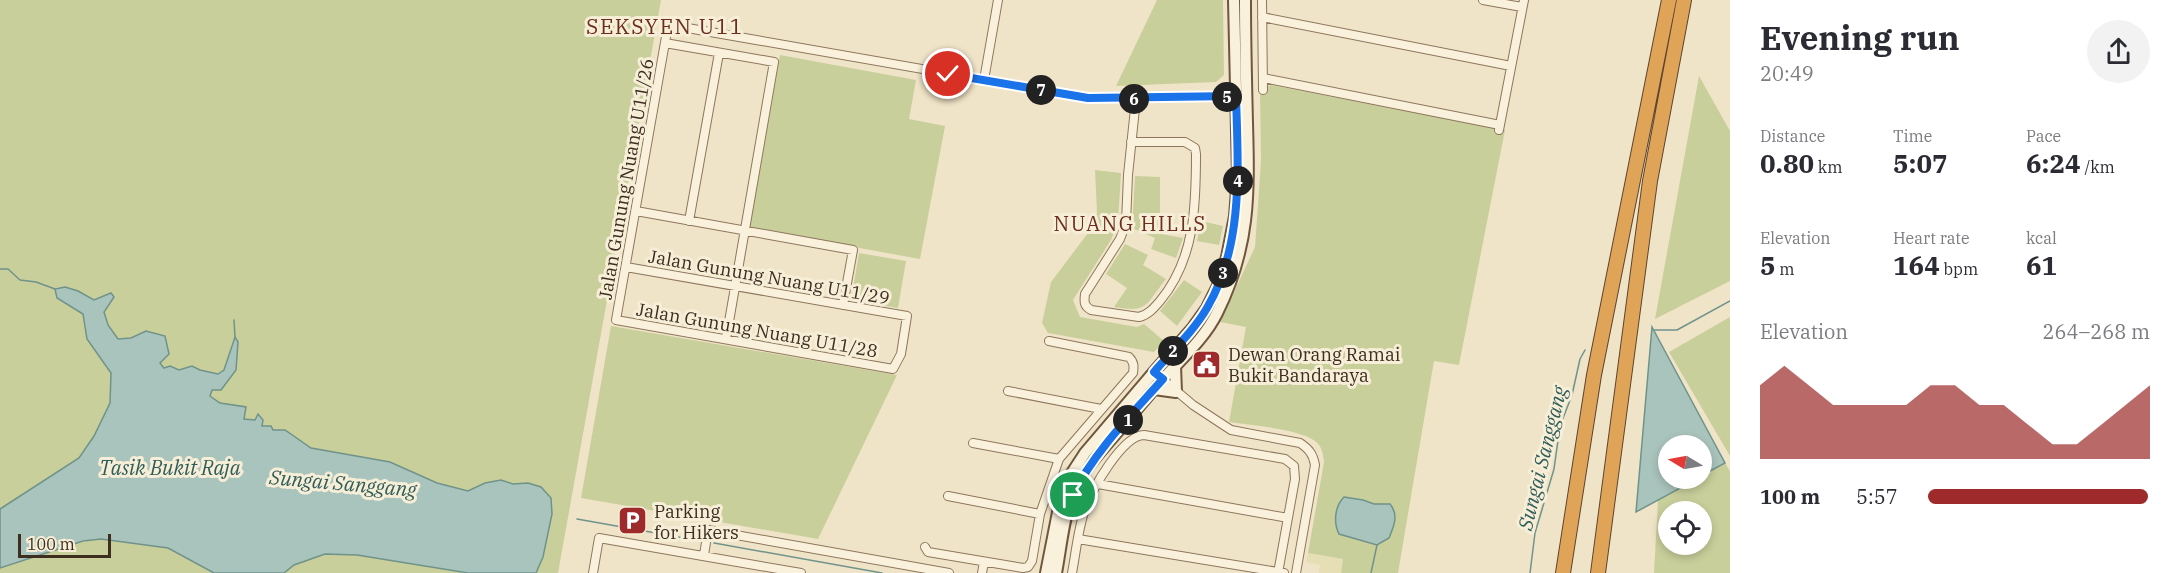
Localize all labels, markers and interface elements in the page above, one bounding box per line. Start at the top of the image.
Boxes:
district label: SEKSYEN U11 [586,12,744,40]
text: Evening run [1760,16,1960,59]
button: share [2087,20,2150,83]
pin [922,48,973,99]
street label: Jalan Gunung Nuang U11/26 [593,57,659,301]
icon: check [931,57,964,90]
text: 20:49 [1760,60,1814,87]
pin: 7 [1026,75,1056,105]
text: 7 [1036,80,1046,100]
pin: 5 [1212,82,1242,112]
pin: 6 [1119,84,1149,114]
text: 5 [1222,87,1232,107]
text: 6 [1129,89,1139,109]
text: Distance [1760,126,1825,146]
text: Time [1893,126,1932,146]
text: Pace [2026,126,2061,146]
text: 0.80 [1760,146,1814,180]
text: 5:07 [1893,146,1948,180]
text: 6:24 [2026,146,2081,180]
text: km [1814,157,1842,177]
text: /km [2081,157,2115,177]
pin: 4 [1223,166,1253,196]
text: 4 [1233,171,1243,191]
district label: NUANG HILLS [1054,210,1206,237]
text: Elevation [1760,228,1830,248]
text: Heart rate [1893,228,1970,248]
text: kcal [2026,228,2057,248]
street label: Jalan Gunung Nuang U11/29 [647,244,891,310]
text: 5 [1760,248,1776,282]
text: 164 [1893,248,1940,282]
text: 61 [2026,248,2057,282]
pin: 3 [1208,258,1238,288]
text: m [1776,259,1795,279]
text: bpm [1940,259,1978,279]
text: 3 [1218,263,1228,283]
street label: Jalan Gunung Nuang U11/28 [635,297,879,363]
text: Elevation [1760,318,1848,345]
text: 264–268 m [2043,318,2150,345]
pin: 2 [1158,336,1188,366]
text: 2 [1168,341,1178,361]
place label: Dewan Orang Ramai Bukit Bandaraya [1228,343,1401,387]
public building icon: Dewan Orang Ramai Bukit Bandaraya [1191,348,1223,380]
water label: Sungai Sanggang [1511,383,1573,534]
pin: 1 [1113,405,1143,435]
text: 1 [1123,410,1133,430]
north arrow [1658,435,1712,489]
map controls [1658,435,1712,555]
water label: Tasik Bukit Raja [99,454,241,481]
water label: Sungai Sanggang [267,463,418,503]
pin [1047,469,1098,520]
icon: arrive [1056,478,1089,511]
text: 100 m [1760,483,1820,510]
text: 5:57 [1856,483,1898,510]
place label: Parking for Hikers [654,500,739,544]
button: locate [1658,501,1712,555]
parking icon: Parking for Hikers [617,505,649,537]
scale bar [18,531,111,558]
text: 100 m [27,534,75,554]

